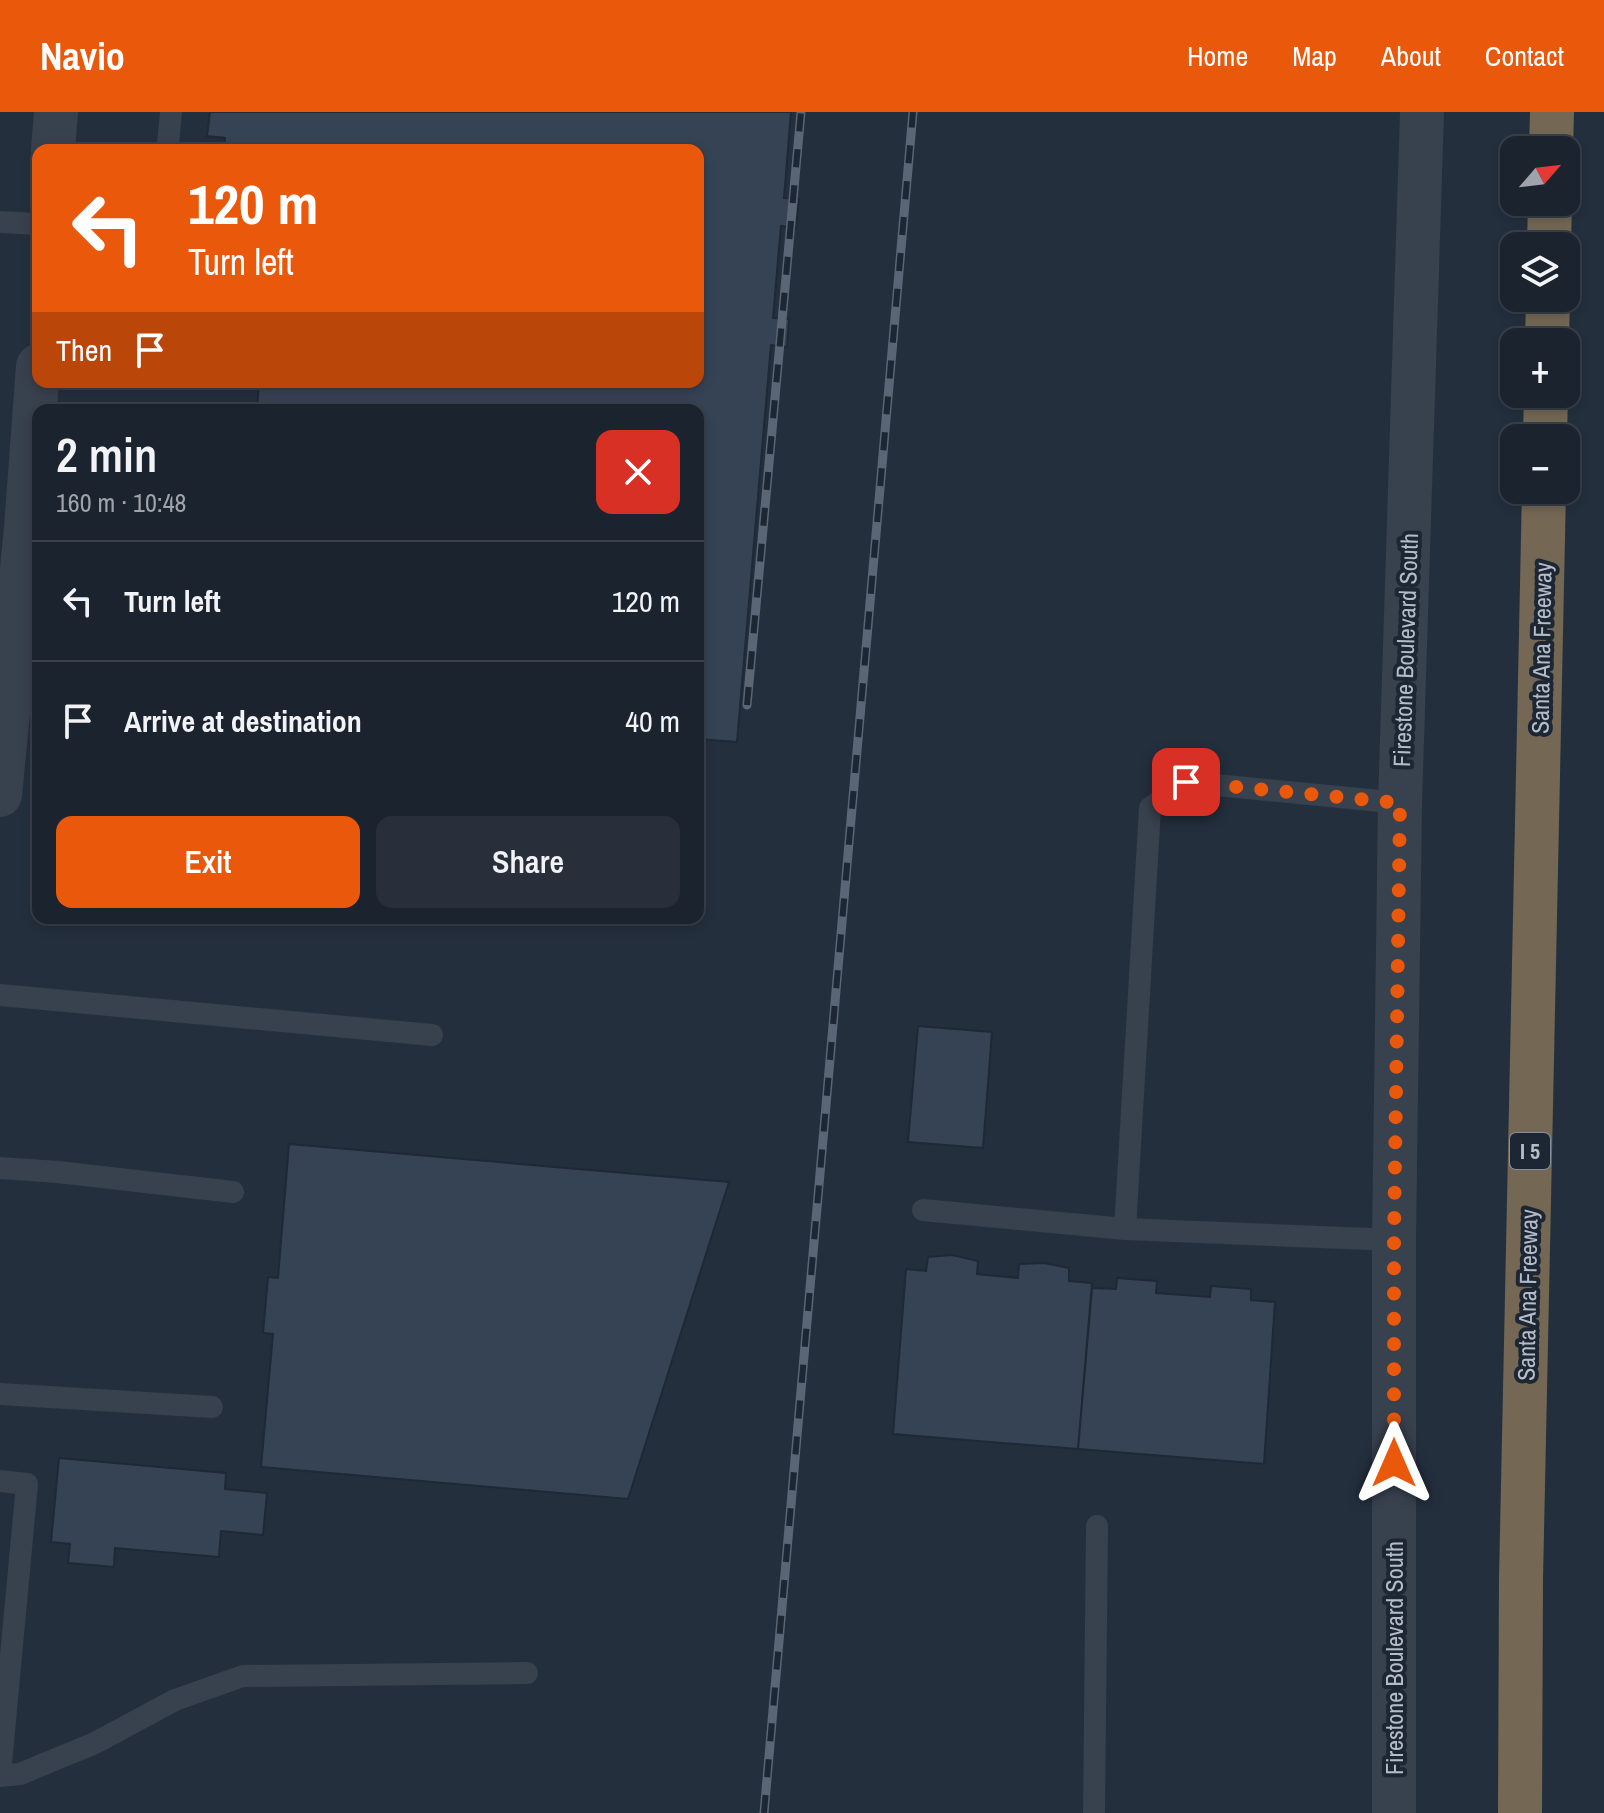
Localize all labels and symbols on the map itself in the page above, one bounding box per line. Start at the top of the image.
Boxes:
north arrow [1500,136,1580,216]
street label: Firestone Boulevard South [1385,532,1425,768]
street label: Santa Ana Freeway [1524,562,1558,734]
pin [1152,748,1220,816]
road number: I 5 [1510,1133,1550,1169]
street label: Santa Ana Freeway [1510,1209,1544,1381]
position arrow [1352,1421,1436,1505]
street label: Firestone Boulevard South [1378,1541,1410,1775]

